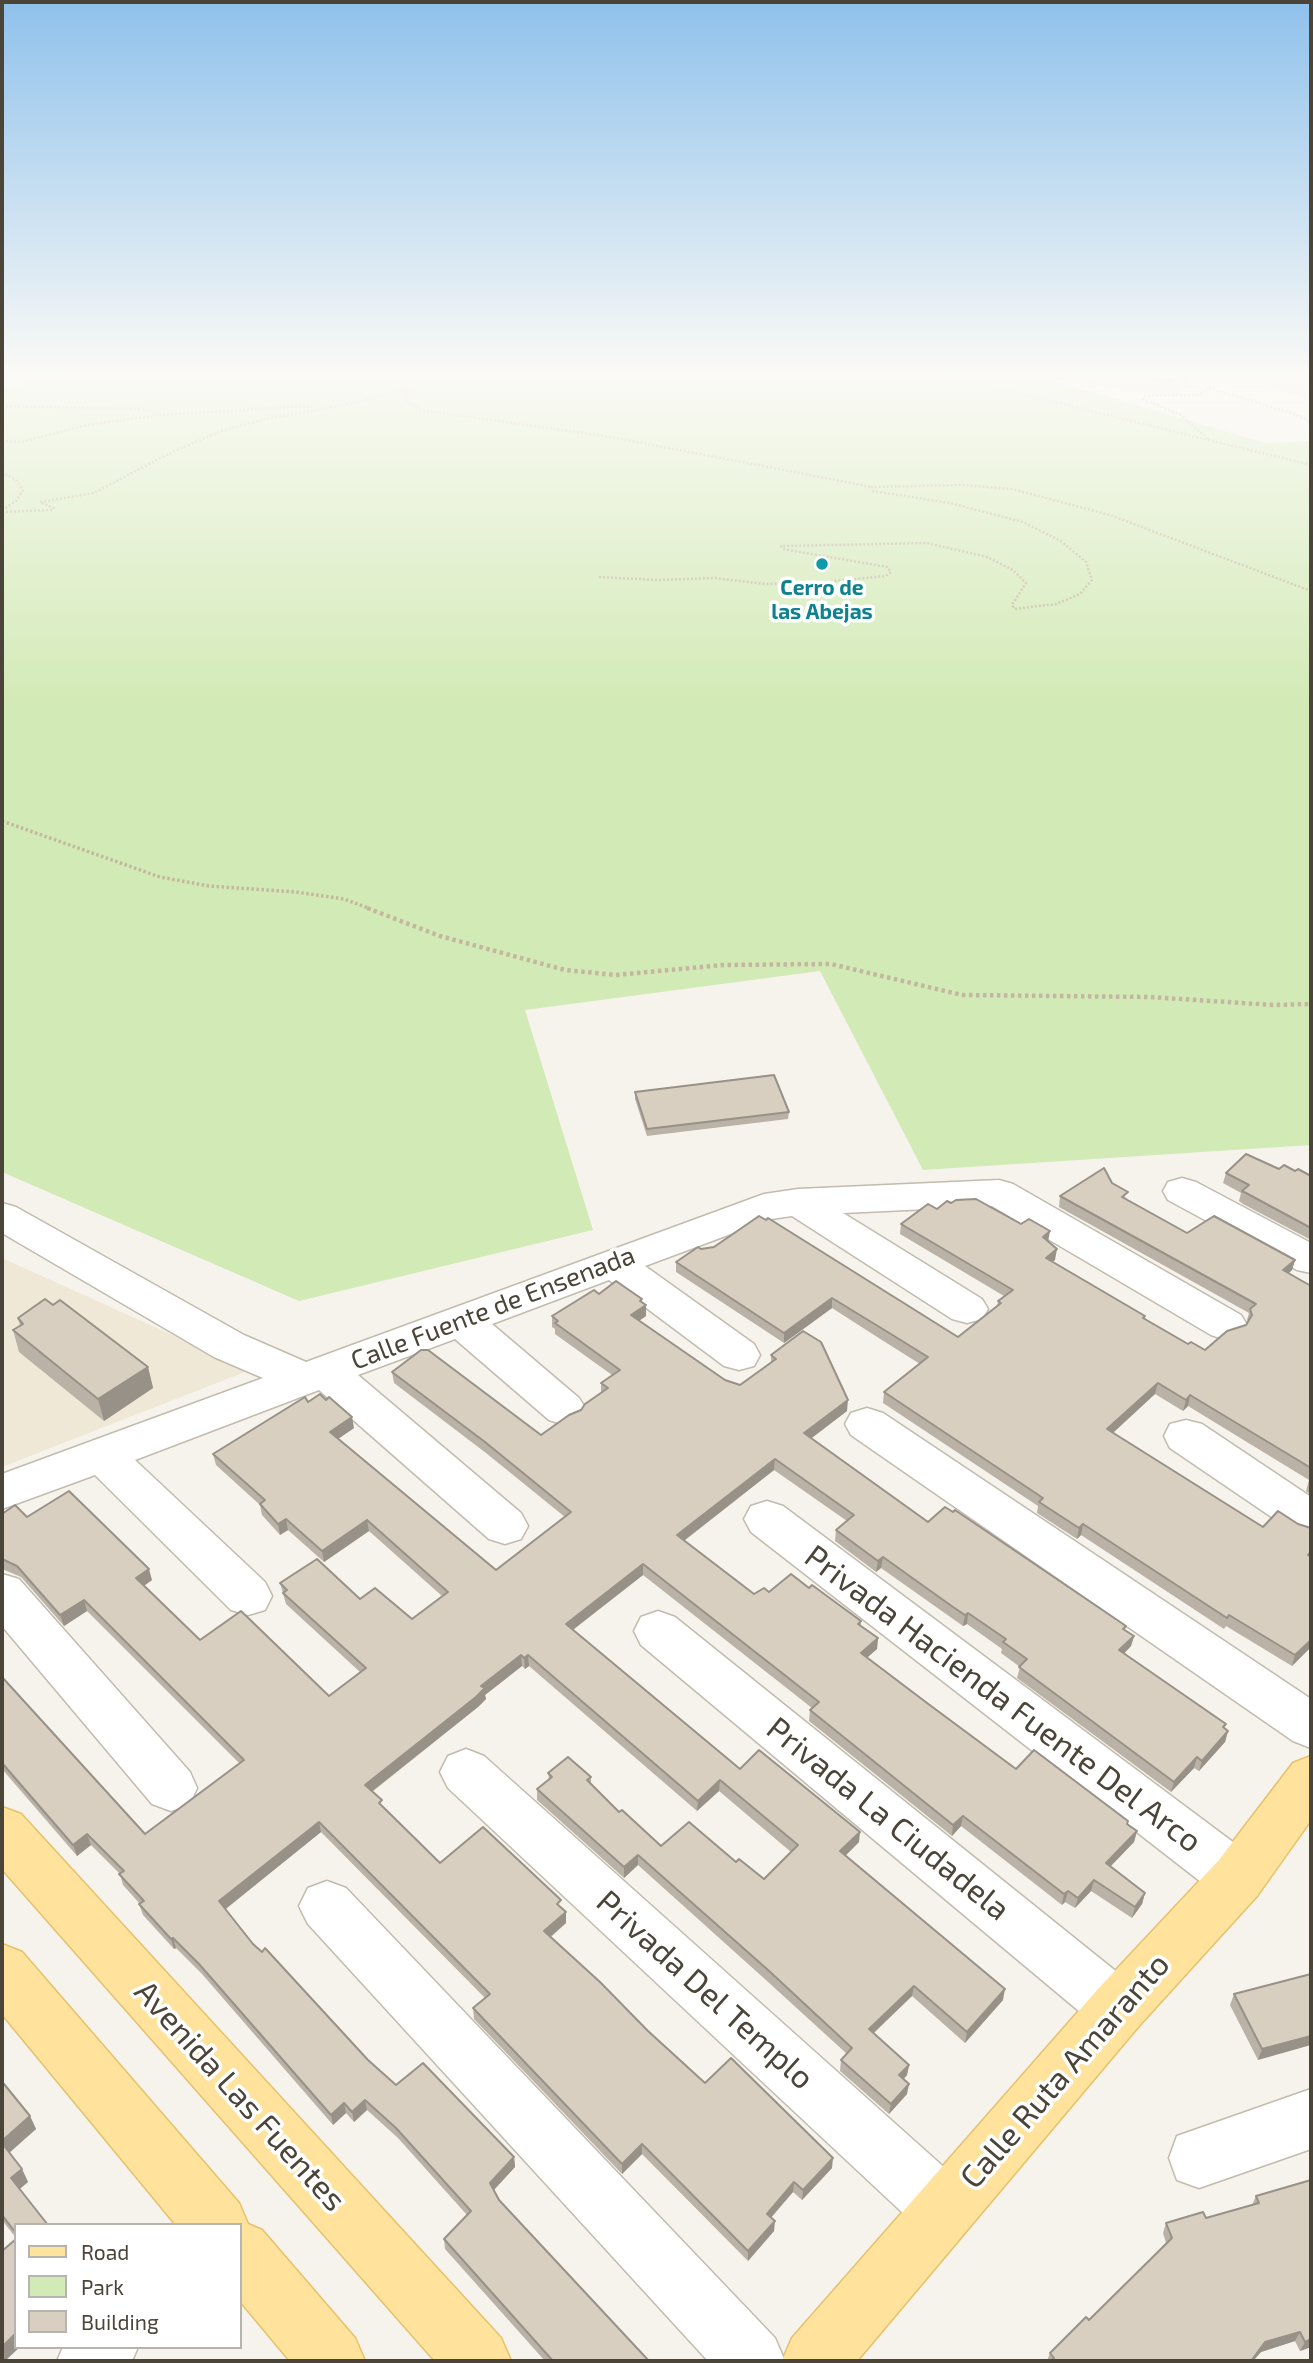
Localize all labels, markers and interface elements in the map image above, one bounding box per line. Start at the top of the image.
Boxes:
marker: Cerro de las Abejas [814,556,830,572]
place label: Cerro de las Abejas [771,575,873,625]
street label: Calle Fuente de Ensenada [347,1239,639,1377]
street label: Privada Hacienda Fuente Del Arco [797,1537,1209,1861]
street label: Privada La Ciudadela [759,1709,1017,1929]
street label: Privada Del Templo [589,1883,821,2097]
street label: Calle Ruta Amaranto [952,1946,1178,2196]
street label: Avenida Las Fuentes [127,1973,353,2219]
legend [14,2223,242,2349]
text: Road [81,2239,129,2264]
text: Park [81,2274,124,2299]
text: Building [81,2309,159,2334]

